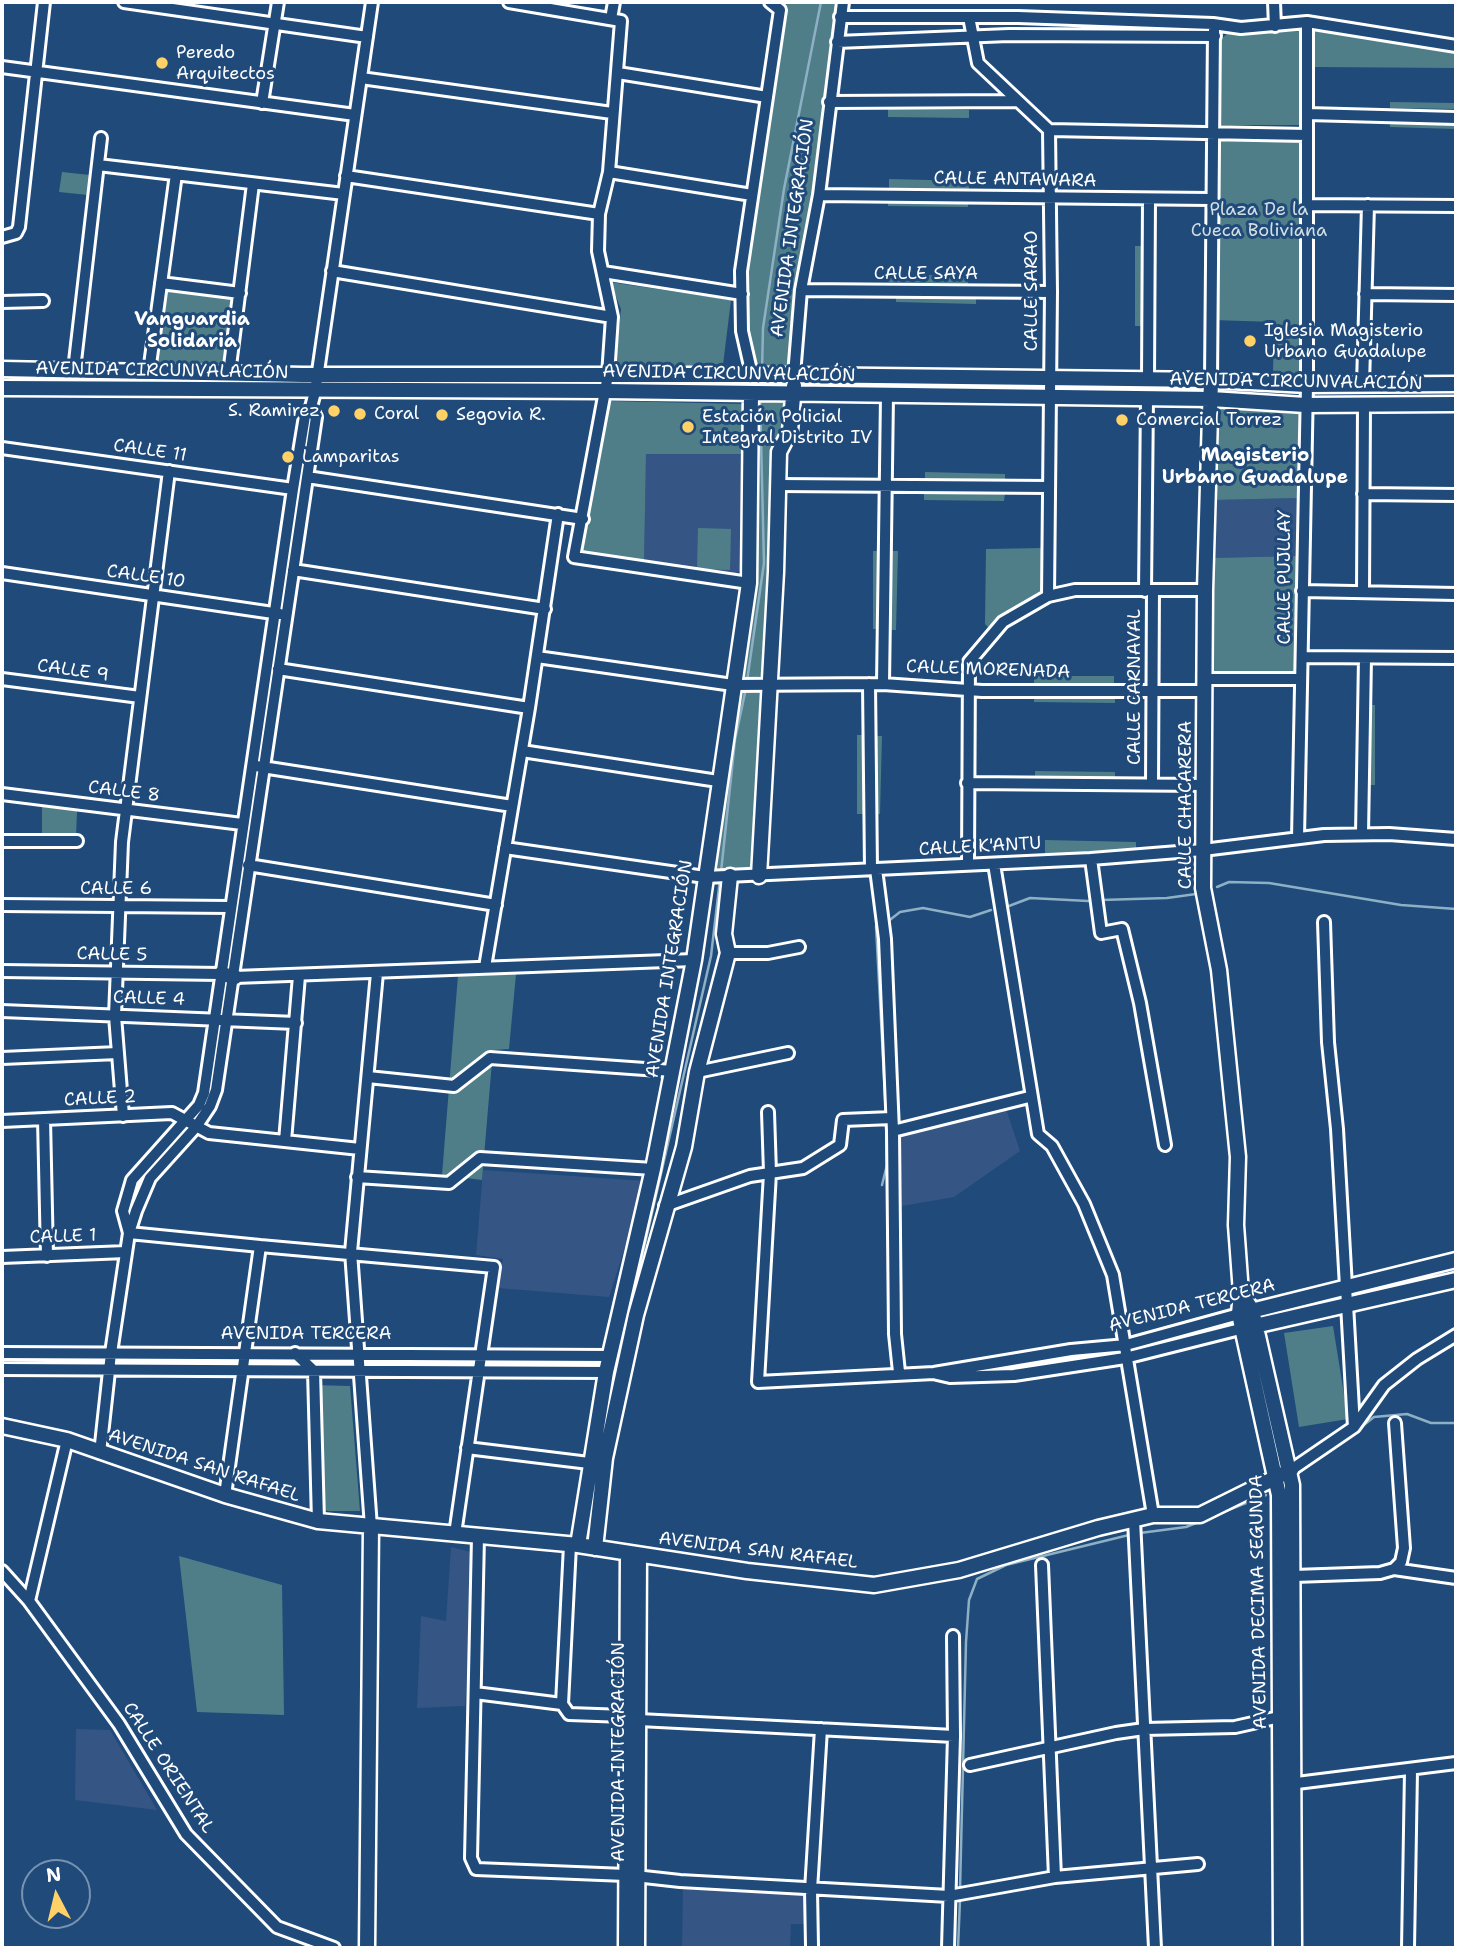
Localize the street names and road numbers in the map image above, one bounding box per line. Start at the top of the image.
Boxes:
street label: AVENIDA INTEGRACIÓN [767,117,819,339]
street label: CALLE ANTAWARA [933,168,1097,192]
street label: CALLE SARAO [1021,231,1043,351]
street label: CALLE SAYA [874,263,978,285]
street label: AVENIDA CIRCUNVALACIÓN [35,358,289,384]
street label: AVENIDA CIRCUNVALACIÓN [602,361,856,387]
street label: AVENIDA CIRCUNVALACIÓN [1169,369,1423,395]
street label: CALLE 11 [112,435,188,467]
street label: CALLE PUJLLAY [1274,510,1296,644]
street label: CALLE 10 [105,561,187,593]
street label: CALLE CARNAVAL [1124,609,1146,765]
street label: CALLE 9 [36,655,110,687]
street label: CALLE MORENADA [906,656,1070,684]
street label: CALLE CHACARERA [1175,721,1197,889]
street label: CALLE 8 [87,777,161,807]
street label: CALLE K'ANTU [918,833,1042,861]
street label: AVENIDA INTEGRACIÓN [642,859,698,1079]
street label: CALLE 6 [80,878,152,900]
street label: CALLE 5 [76,944,148,966]
street label: CALLE 4 [113,987,185,1011]
street label: CALLE 2 [63,1086,137,1112]
street label: CALLE 1 [29,1225,97,1249]
street label: AVENIDA TERCERA [1106,1275,1278,1337]
street label: AVENIDA TERCERA [221,1323,391,1345]
street label: AVENIDA SAN RAFAEL [105,1425,303,1507]
street label: AVENIDA DECIMA SEGUNDA [1246,1474,1272,1730]
street label: AVENIDA SAN RAFAEL [657,1528,859,1574]
street label: AVENIDA INTEGRACIÓN [608,1642,630,1862]
street label: CALLE ORIENTAL [118,1698,218,1838]

